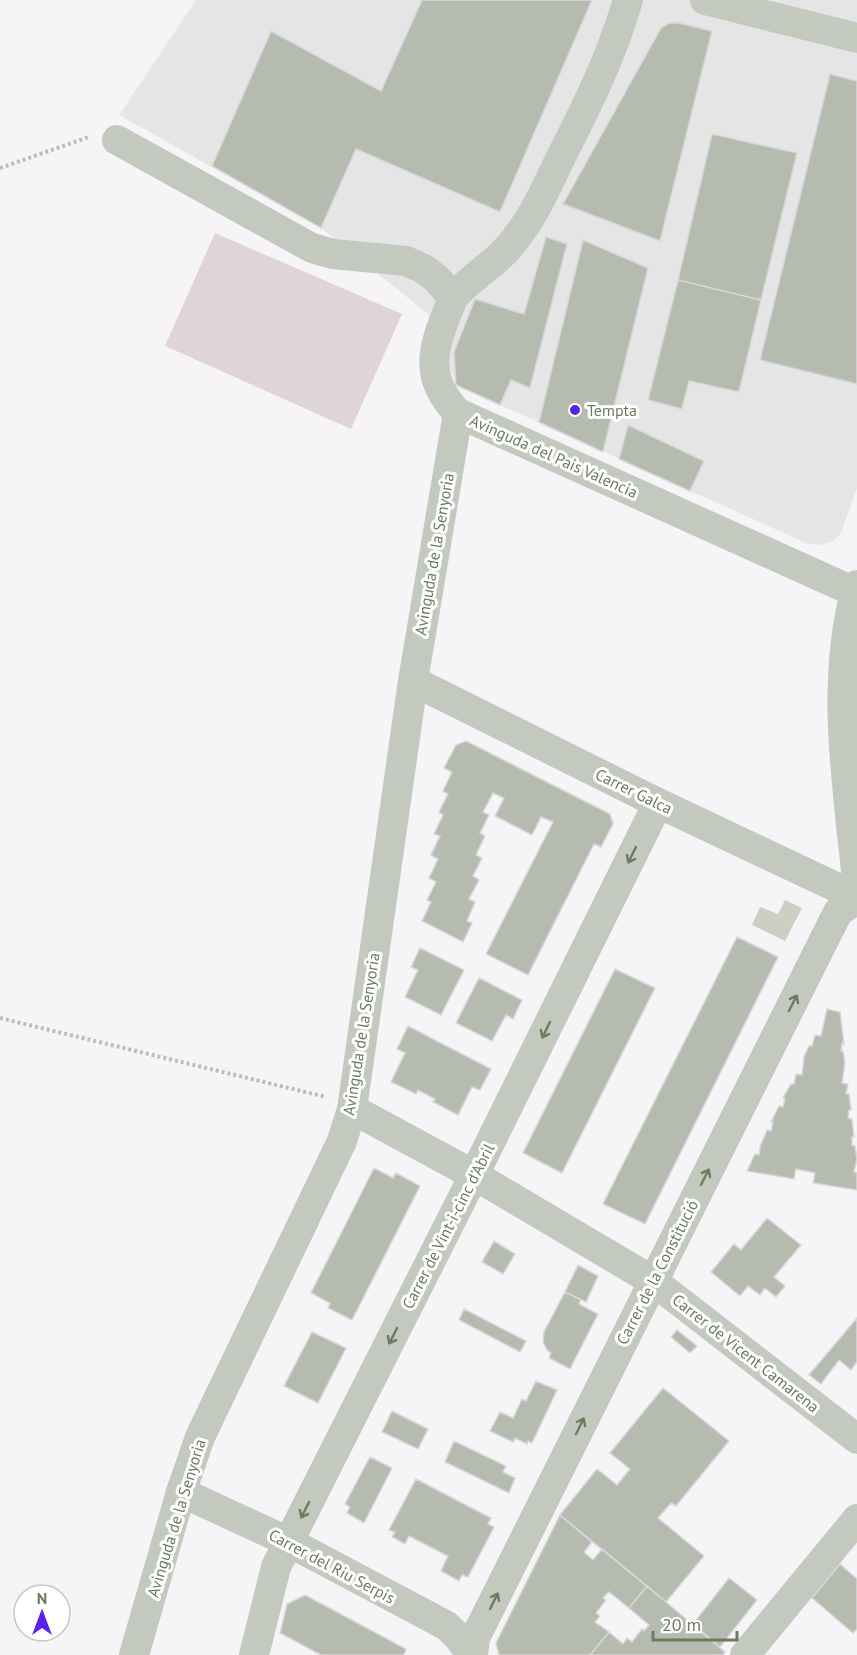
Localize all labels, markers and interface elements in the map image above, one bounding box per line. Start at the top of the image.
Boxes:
place label: Tempta [587,400,637,420]
marker: Tempta [568,403,582,417]
street label: Avinguda del Pais Valencia [467,410,641,502]
street label: Avinguda de la Senyoria [410,471,458,637]
street label: Carrer Galca [592,764,676,818]
one-way arrow [626,846,638,864]
street label: Avinguda de la Senyoria [338,951,384,1117]
one-way arrow [788,994,799,1012]
one-way arrow [539,1021,551,1039]
street label: Carrer de Vint-i-cinc d'Abril [398,1140,499,1312]
one-way arrow [700,1168,712,1186]
street label: Carrer de la Constitució [612,1196,702,1348]
street label: Carrer de Vicent Camarena [669,1289,823,1417]
one-way arrow [387,1327,398,1345]
one-way arrow [575,1418,587,1436]
street label: Avinguda de la Senyoria [142,1436,210,1600]
one-way arrow [299,1501,310,1519]
street label: Carrer del Riu Serpis [266,1524,399,1608]
north arrow [12,1583,72,1643]
text: N [37,1588,47,1608]
one-way arrow [488,1592,500,1610]
scale bar [653,1604,737,1642]
text: 20 m [662,1613,701,1636]

